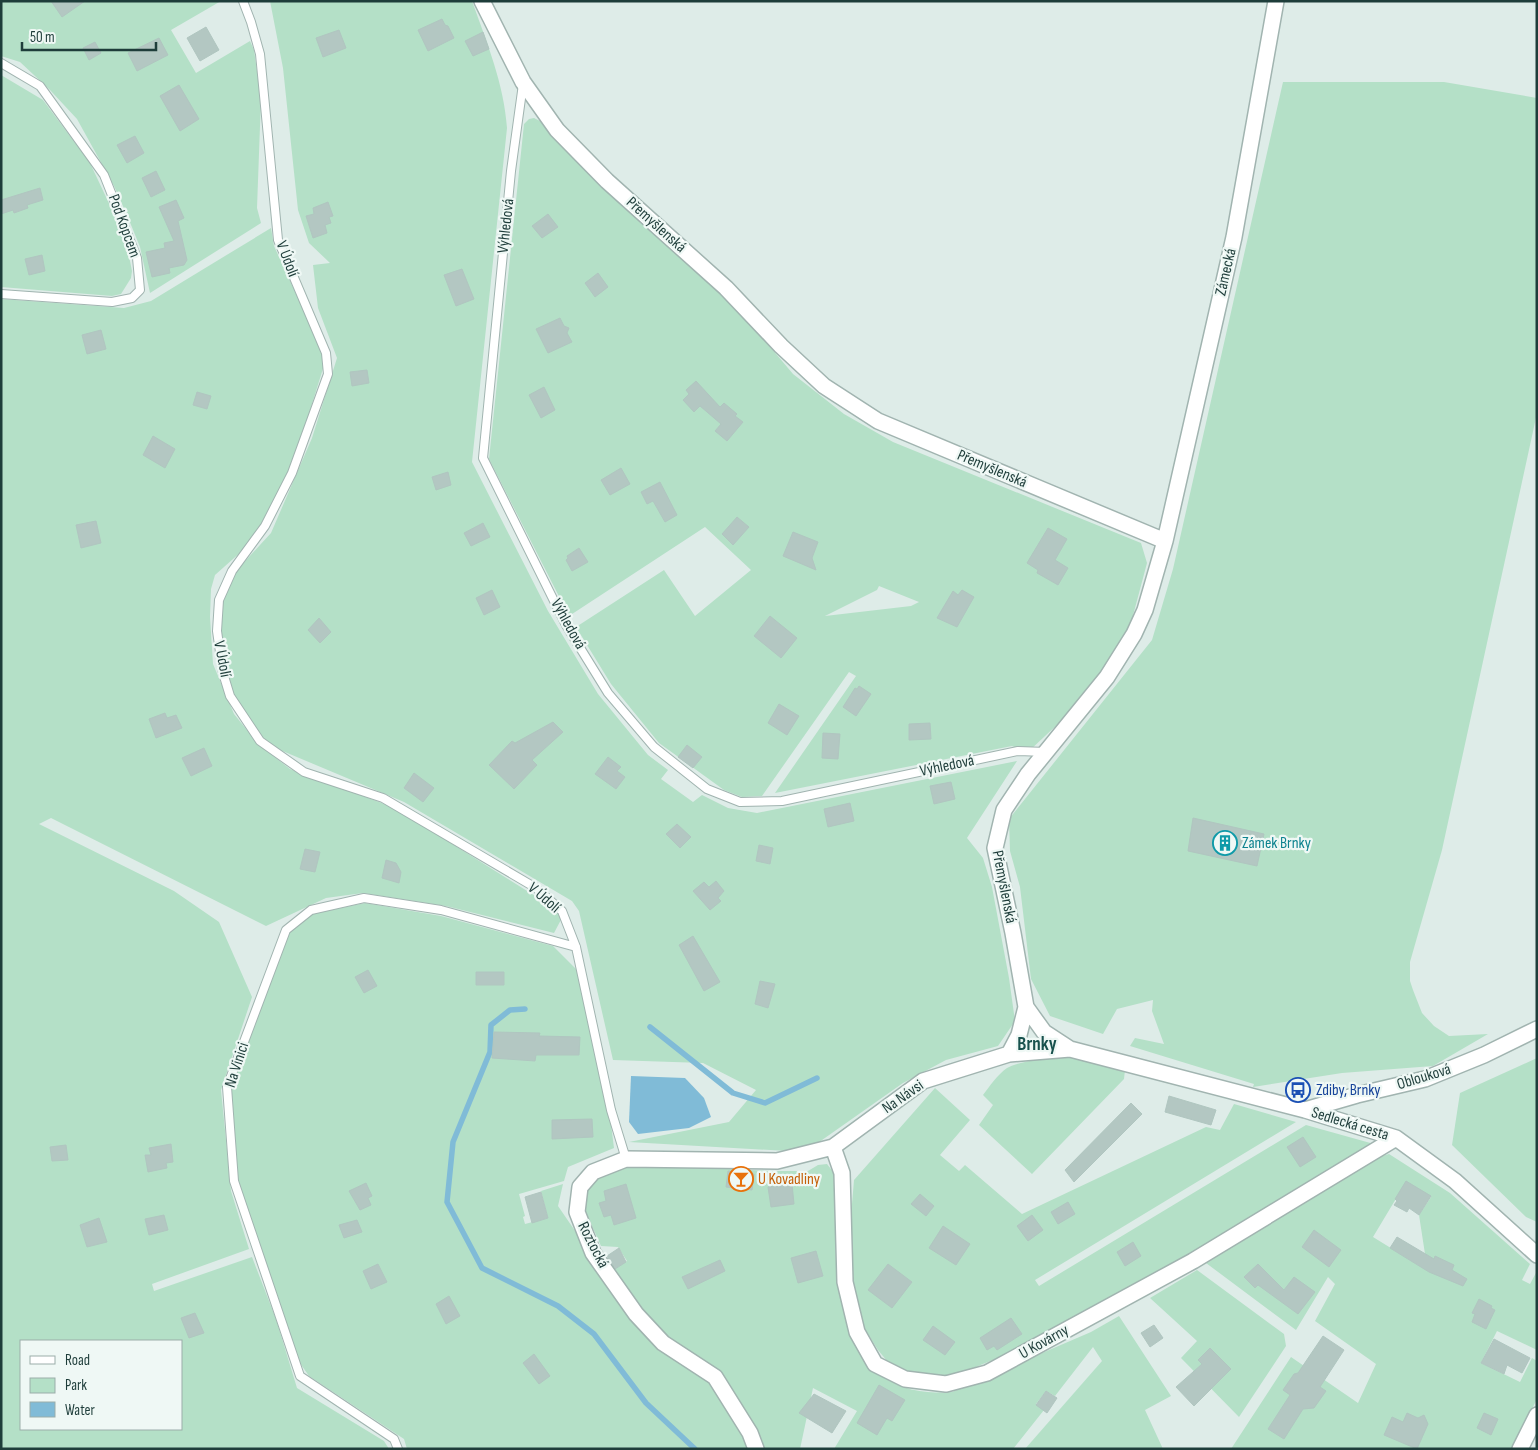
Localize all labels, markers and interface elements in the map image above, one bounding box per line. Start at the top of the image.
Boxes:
scale bar [22,20,156,52]
text: 50 m [30,28,55,47]
street label: Pod Kopcem [104,192,144,260]
street label: Přemyšlenská [622,193,690,257]
street label: Výhledová [494,198,518,254]
street label: V Údolí [272,238,302,280]
street label: Zámecká [1211,246,1241,298]
street label: Přemyšlenská [954,446,1030,492]
street label: Výhledová [546,595,590,653]
street label: V Údolí [209,639,235,679]
street label: Výhledová [918,751,976,781]
building icon: Zámek Brnky [1212,830,1238,856]
place label: Zámek Brnky [1242,834,1311,853]
street label: Přemyšlenská [988,849,1020,925]
street label: V Údolí [524,879,564,917]
district label: Brnky [1017,1033,1057,1056]
street label: Na Vinici [221,1040,253,1090]
street label: Oblouková [1395,1060,1453,1094]
street label: Na Návsi [879,1076,927,1118]
bus stop icon: Zdiby, Brnky [1285,1077,1311,1103]
place label: Zdiby, Brnky [1316,1081,1381,1100]
street label: Sedlecká cesta [1309,1103,1391,1145]
bar icon: U Kovadliny [728,1166,754,1192]
place label: U Kovadliny [758,1170,820,1189]
street label: Roztocká [573,1219,613,1271]
street label: U Kovárny [1016,1321,1072,1363]
legend [20,1340,182,1430]
text: Road [65,1351,90,1370]
text: Park [65,1376,87,1395]
text: Water [65,1401,96,1420]

